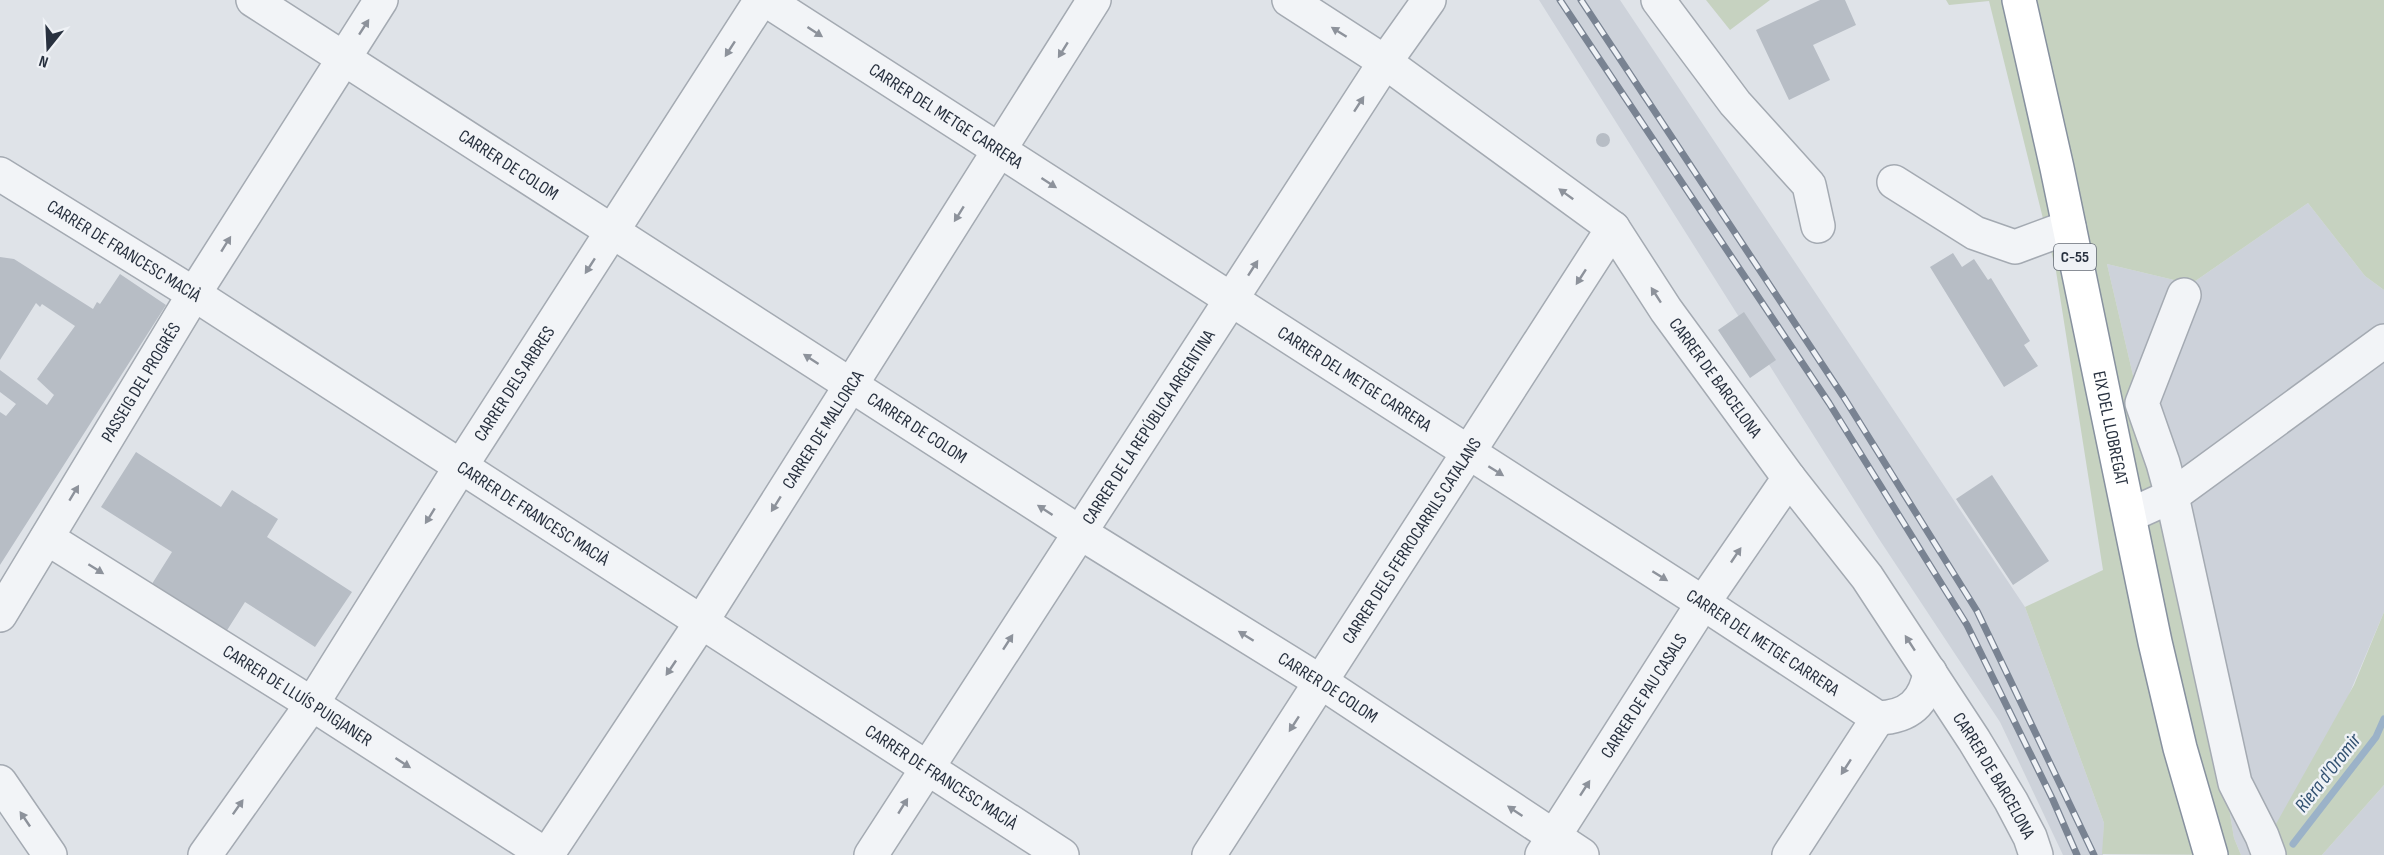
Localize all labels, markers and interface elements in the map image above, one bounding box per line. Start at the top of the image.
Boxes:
north arrow [18,18,78,78]
one-way arrow [359,19,370,35]
one-way arrow [807,26,823,37]
one-way arrow [1330,26,1347,37]
one-way arrow [724,41,735,57]
one-way arrow [1058,41,1069,58]
text: N [37,50,51,71]
street label: CARRER DEL METGE CARRERA [865,59,1027,173]
one-way arrow [1353,95,1364,112]
street label: CARRER DE COLOM [455,125,562,204]
one-way arrow [1041,177,1057,188]
one-way arrow [1558,188,1573,200]
street label: CARRER DE FRANCESC MACIÀ [43,195,205,306]
one-way arrow [954,206,965,223]
one-way arrow [220,236,231,252]
road number: C-55 [2054,244,2096,270]
one-way arrow [585,258,596,274]
one-way arrow [1247,260,1259,276]
one-way arrow [1576,269,1587,285]
one-way arrow [1650,287,1662,303]
street label: CARRER DE BARCELONA [1665,314,1767,442]
street label: PASSEIG DEL PROGRÉS [97,318,185,446]
street label: CARRER DELS ARBRES [469,322,559,445]
street label: CARRER DEL METGE CARRERA [1274,322,1436,436]
street label: CARRER DE LA REPÚBLICA ARGENTINA [1078,326,1219,528]
one-way arrow [803,353,819,364]
street label: CARRER DE MALLORCA [778,366,868,493]
street label: EIX DEL LLOBREGAT [2089,369,2133,487]
street label: CARRER DE COLOM [863,388,971,468]
street label: CARRER DELS FERROCARRILS CATALANS [1338,434,1486,647]
street label: CARRER DE FRANCESC MACIÀ [453,456,613,570]
one-way arrow [1487,465,1503,477]
one-way arrow [69,485,80,501]
one-way arrow [771,495,782,512]
one-way arrow [1038,504,1054,516]
one-way arrow [425,508,436,524]
one-way arrow [1730,547,1741,563]
one-way arrow [88,564,105,575]
one-way arrow [1652,570,1668,581]
street label: CARRER DEL METGE CARRERA [1683,585,1844,700]
street label: CARRER DE PAU CASALS [1596,629,1691,762]
one-way arrow [1238,630,1255,641]
one-way arrow [1003,633,1014,650]
one-way arrow [1904,635,1916,651]
street label: CARRER DE LLUÍS PUIGJANER [219,640,376,751]
street label: CARRER DE COLOM [1274,648,1382,727]
one-way arrow [666,660,677,676]
street label: CARRER DE BARCELONA [1948,709,2040,842]
one-way arrow [1289,716,1300,732]
street label: CARRER DE FRANCESC MACIÀ [861,720,1022,834]
water label: Riera d'Oromir [2290,728,2367,817]
one-way arrow [395,757,411,769]
one-way arrow [1841,759,1852,775]
one-way arrow [1580,780,1591,796]
one-way arrow [897,797,908,814]
one-way arrow [232,800,244,816]
one-way arrow [1507,806,1523,817]
one-way arrow [19,811,31,827]

